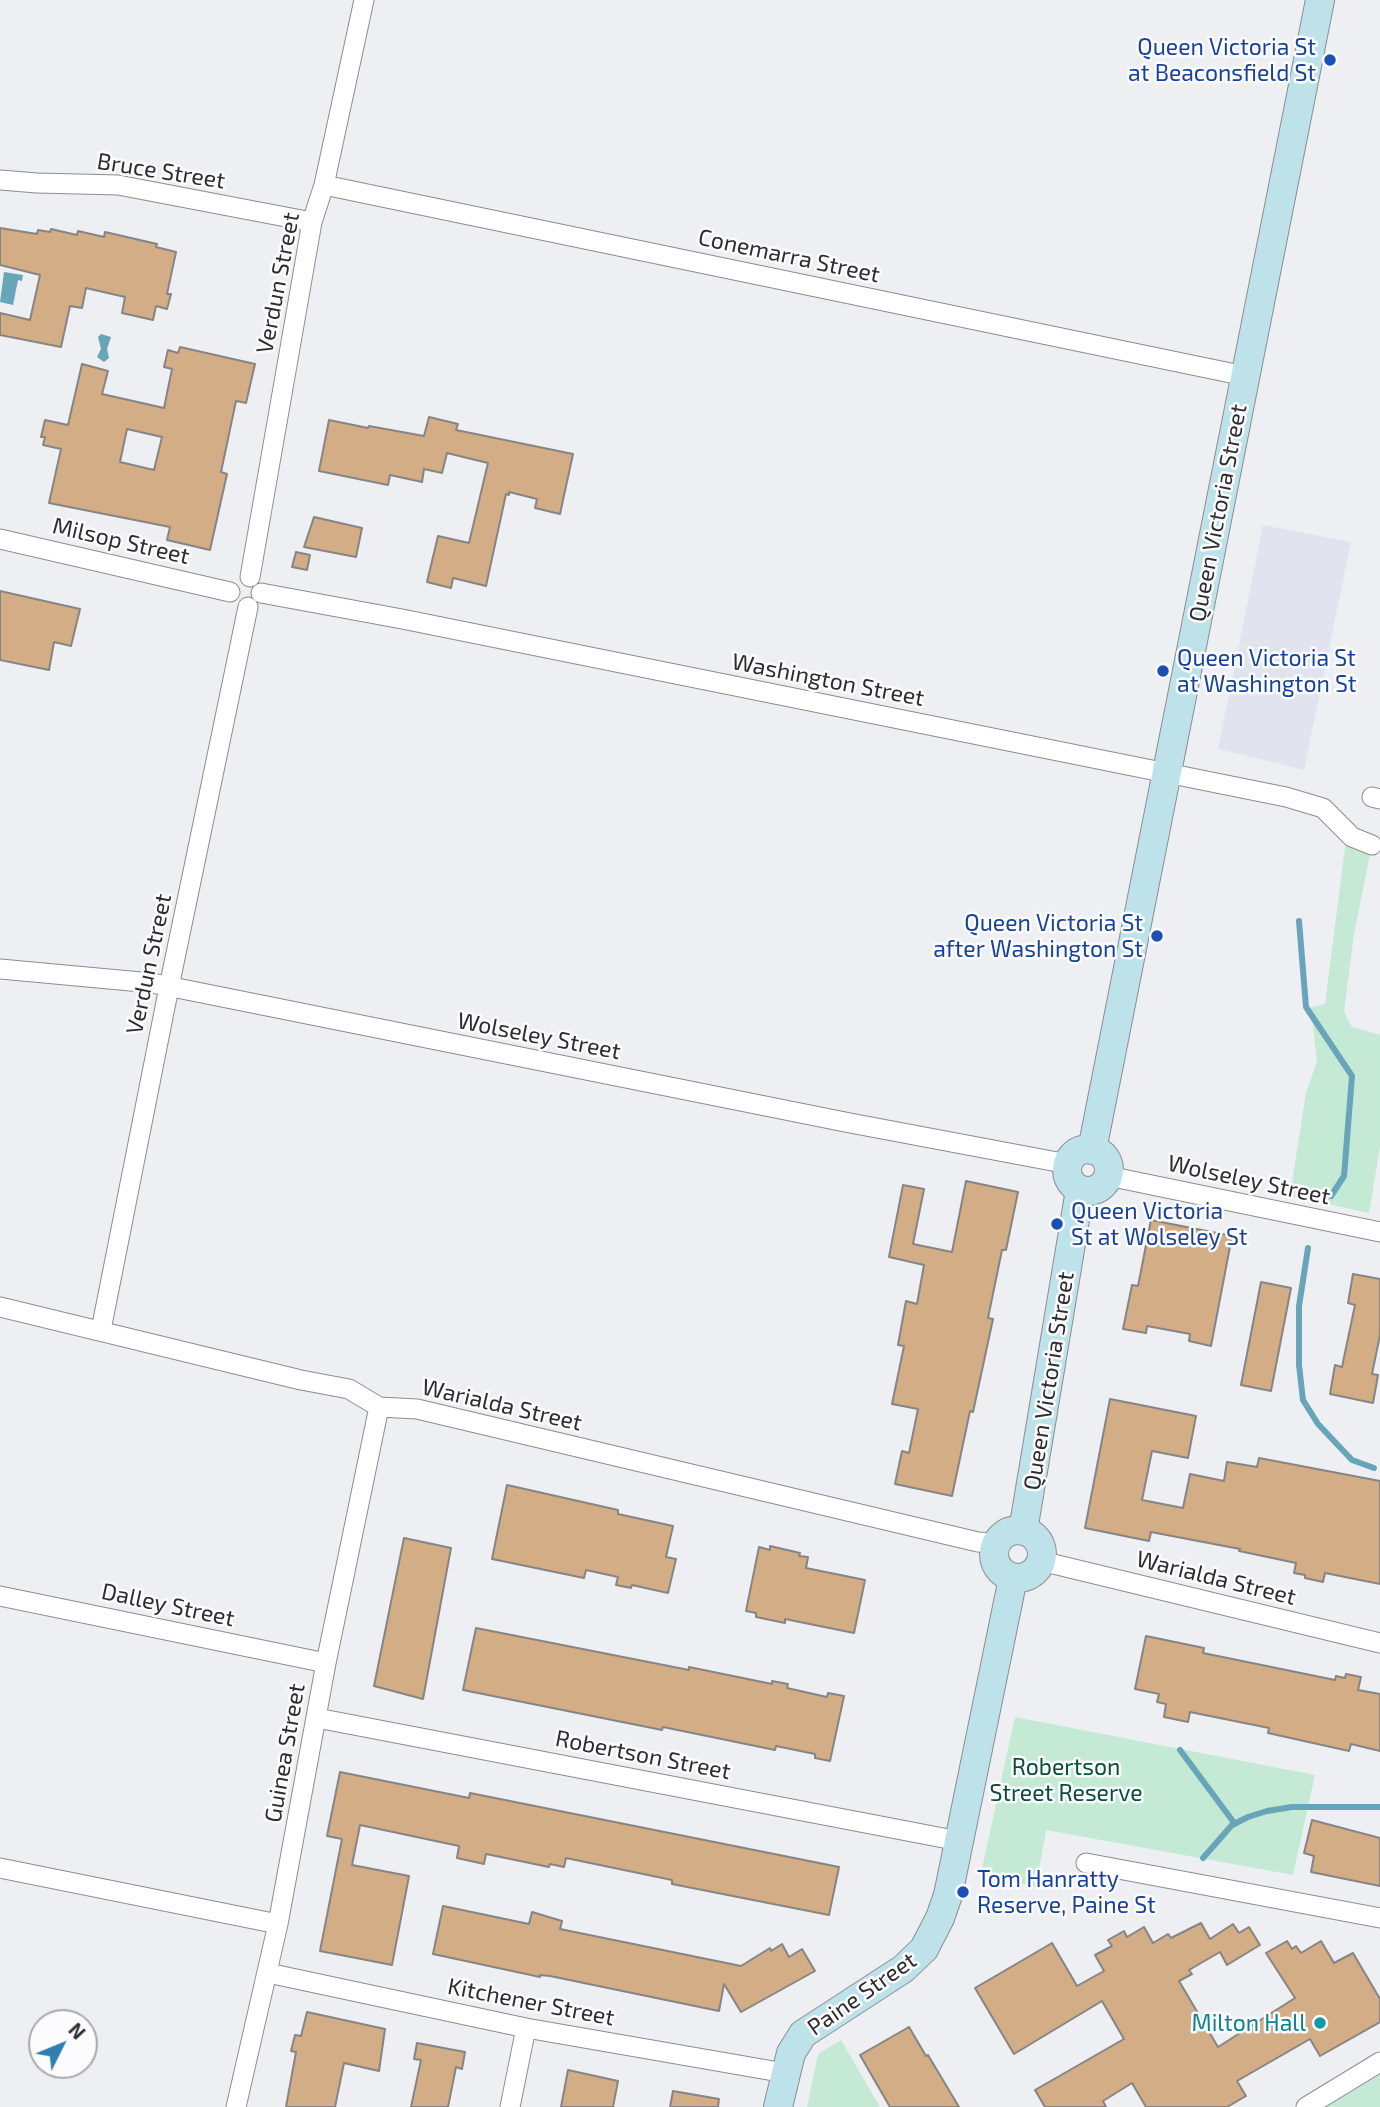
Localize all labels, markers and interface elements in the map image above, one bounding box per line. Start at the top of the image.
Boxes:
place label: Queen Victoria St at Beaconsfield St [1128,33,1316,87]
marker: Queen Victoria St at Beaconsfield St [1322,52,1338,68]
street label: Bruce Street [95,147,227,195]
street label: Verdun Street [251,210,305,356]
street label: Conemarra Street [696,223,882,289]
street label: Queen Victoria Street [1183,402,1253,624]
street label: Milsop Street [50,512,192,570]
place label: Queen Victoria St at Washington St [1177,644,1356,698]
street label: Washington Street [729,648,927,712]
marker: Queen Victoria St at Washington St [1155,663,1171,679]
street label: Verdun Street [121,891,177,1037]
place label: Queen Victoria St after Washington St [933,909,1143,963]
marker: Queen Victoria St after Washington St [1149,928,1165,944]
street label: Wolseley Street [455,1007,623,1065]
street label: Wolseley Street [1165,1149,1333,1211]
place label: Queen Victoria St at Wolseley St [1071,1197,1247,1251]
marker: Queen Victoria St at Wolseley St [1049,1216,1065,1232]
street label: Queen Victoria Street [1018,1270,1080,1492]
street label: Warialda Street [419,1373,585,1437]
street label: Warialda Street [1133,1545,1299,1611]
street label: Dalley Street [99,1577,237,1633]
street label: Guinea Street [259,1681,311,1825]
street label: Robertson Street [553,1724,733,1786]
park label: Robertson Street Reserve [989,1753,1143,1807]
place label: Tom Hanratty Reserve, Paine St [977,1865,1156,1919]
marker: Tom Hanratty Reserve, Paine St [955,1884,971,1900]
street label: Paine Street [802,1946,922,2042]
street label: Kitchener Street [445,1972,617,2032]
north arrow [28,2009,98,2079]
place label: Milton Hall [1191,2009,1306,2037]
marker: Milton Hall [1312,2015,1328,2031]
text: N [64,2018,90,2044]

